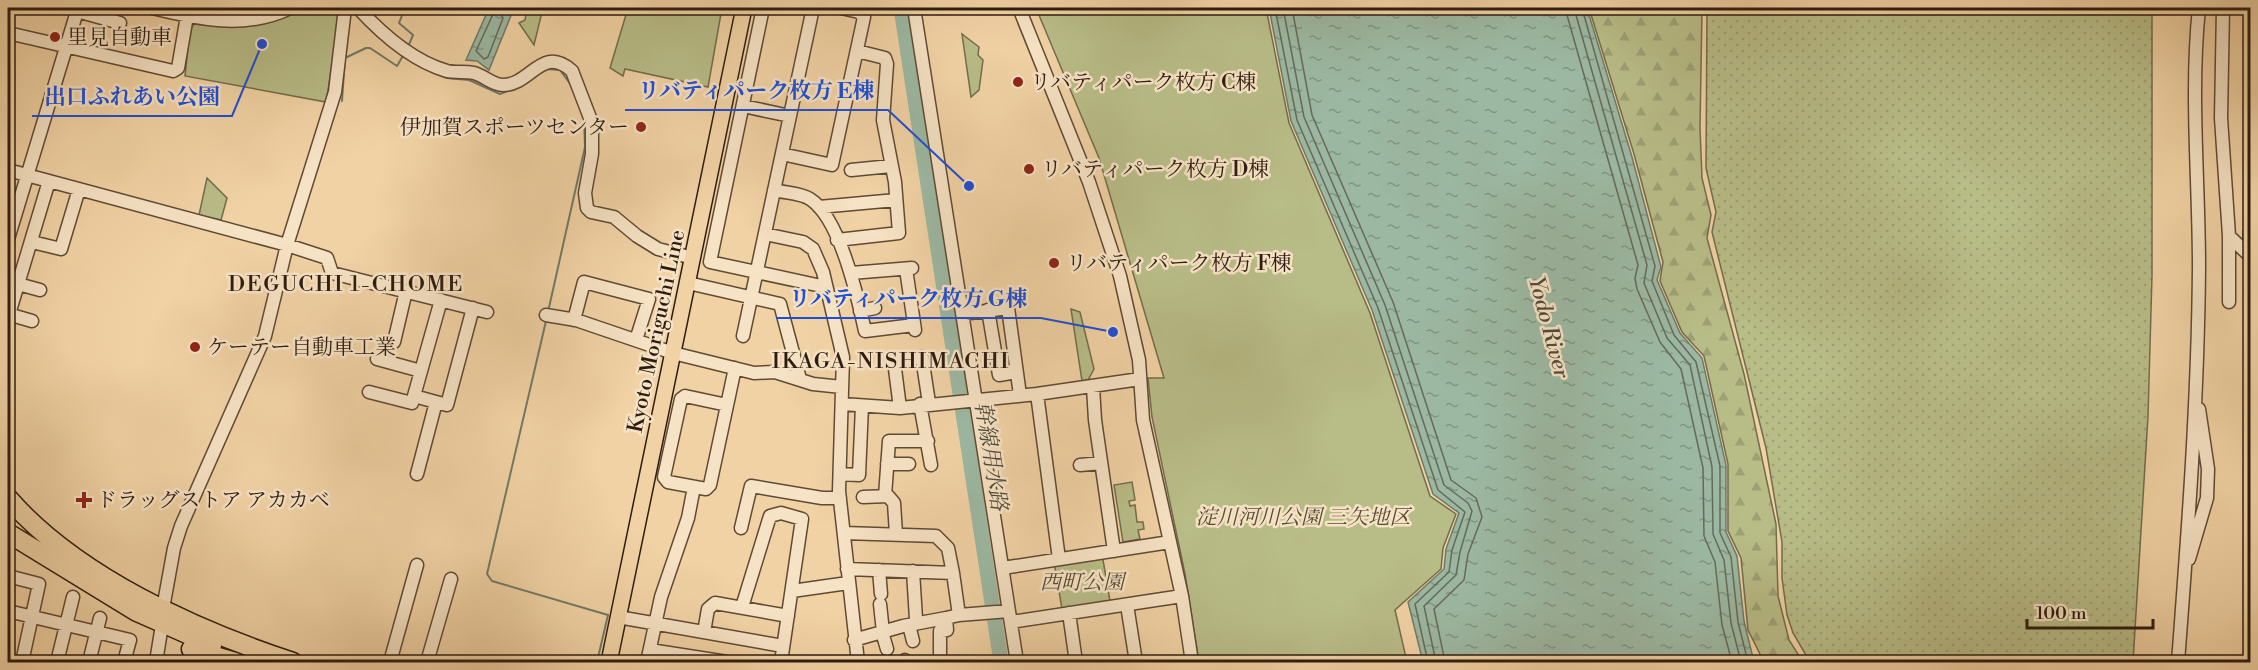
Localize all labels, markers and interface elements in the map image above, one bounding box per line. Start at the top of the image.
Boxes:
place label: 里見自動車 [67,25,172,51]
marker: 里見自動車 [48,30,62,44]
callout: リバティパーク枚方 E棟 [625,70,888,110]
place label: リバティパーク枚方 C棟 [1030,70,1256,96]
marker: リバティパーク枚方 C棟 [1011,75,1025,89]
callout: 出口ふれあい公園 [32,76,232,116]
text: リバティパーク枚方 E棟 [638,78,874,105]
text: 出口ふれあい公園 [44,84,220,111]
place label: 伊加賀スポーツセンター [400,115,629,141]
marker: 伊加賀スポーツセンター [634,120,648,134]
place label: リバティパーク枚方 D棟 [1041,157,1269,183]
marker: リバティパーク枚方 D棟 [1022,162,1036,176]
street label: Kyoto Moriguchi Line [623,227,691,435]
place label: リバティパーク枚方 F棟 [1066,251,1292,277]
marker: リバティパーク枚方 F棟 [1047,256,1061,270]
district label: DEGUCHI 1-CHOME [228,271,464,298]
water label: Yodo River [1522,273,1575,382]
callout: リバティパーク枚方 G棟 [776,278,1041,318]
text: リバティパーク枚方 G棟 [789,286,1027,313]
place label: ケーテー自動車工業 [207,335,396,361]
marker: ケーテー自動車工業 [188,340,202,354]
district label: IKAGA-NISHIMACHI [772,348,1010,375]
water label: 幹線用水路 [969,400,1013,515]
place label: ドラッグストア アカカベ [96,488,330,514]
marker: ドラッグストア アカカベ [77,493,91,507]
park label: 淀川河川公園 三矢地区 [1196,505,1413,531]
park label: 西町公園 [1040,570,1127,596]
scale bar [2027,592,2153,630]
text: 100 m [2036,602,2087,625]

